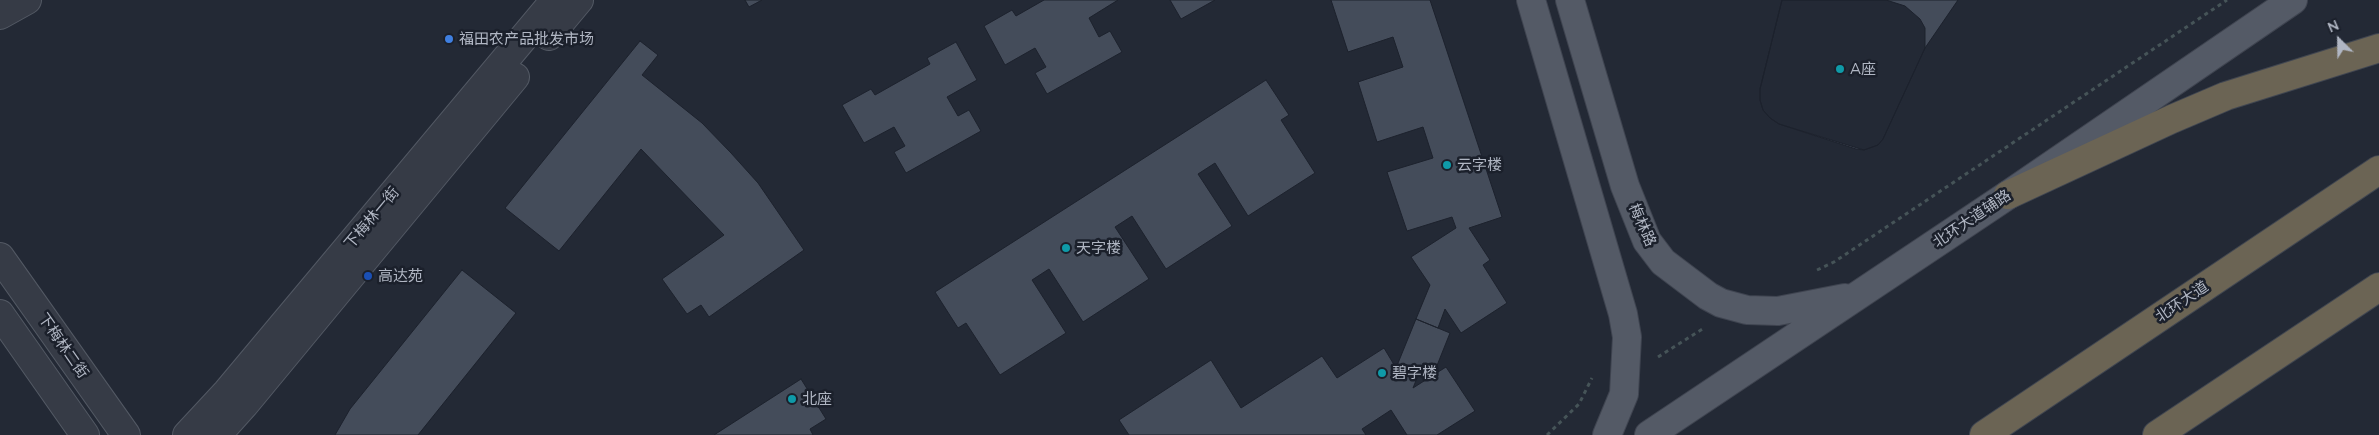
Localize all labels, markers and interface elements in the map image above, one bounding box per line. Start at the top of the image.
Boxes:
north arrow [2314,15,2364,65]
text: N [2325,16,2342,37]
place label: 福田农产品批发市场 [459,30,594,48]
marker: 福田农产品批发市场 [443,33,455,45]
place label: A座 [1850,60,1876,78]
marker: A座 [1834,63,1846,75]
place label: 云字楼 [1457,156,1502,174]
marker: 云字楼 [1441,159,1453,171]
street label: 下梅林一街 [341,183,403,253]
street label: 北环大道辅路 [1930,186,2014,252]
street label: 梅林路 [1625,201,1659,249]
place label: 天字楼 [1076,239,1121,257]
marker: 天字楼 [1060,242,1072,254]
place label: 高达苑 [378,267,423,285]
marker: 高达苑 [362,270,374,282]
street label: 北环大道 [2152,278,2212,326]
street label: 下梅林二街 [34,310,92,382]
place label: 碧字楼 [1392,364,1437,382]
marker: 碧字楼 [1376,367,1388,379]
place label: 北座 [802,390,832,408]
marker: 北座 [786,393,798,405]

